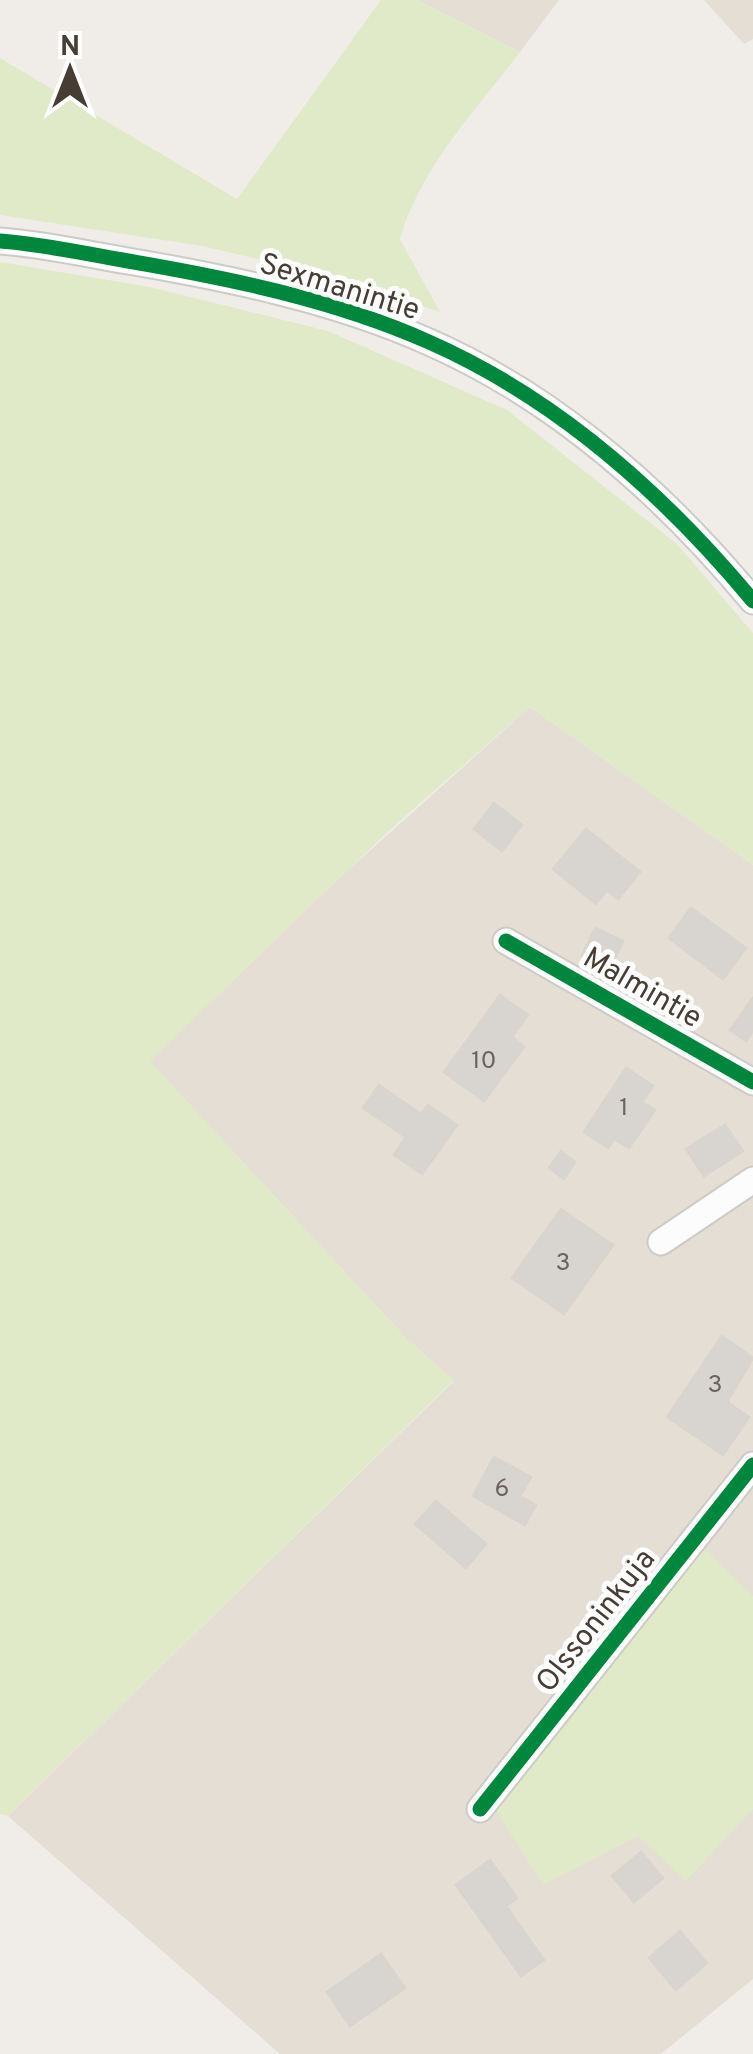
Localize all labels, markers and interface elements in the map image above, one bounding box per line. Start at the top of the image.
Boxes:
north arrow [20,20,120,120]
text: N [60,30,80,66]
street label: Sexmanintie [255,246,424,330]
street label: Malmintie [576,940,708,1038]
house number: 10 [471,1046,497,1078]
house number: 1 [619,1093,629,1125]
house number: 3 [555,1248,571,1280]
house number: 3 [707,1370,723,1402]
house number: 6 [495,1474,509,1506]
street label: Olssoninkuja [529,1542,665,1701]

